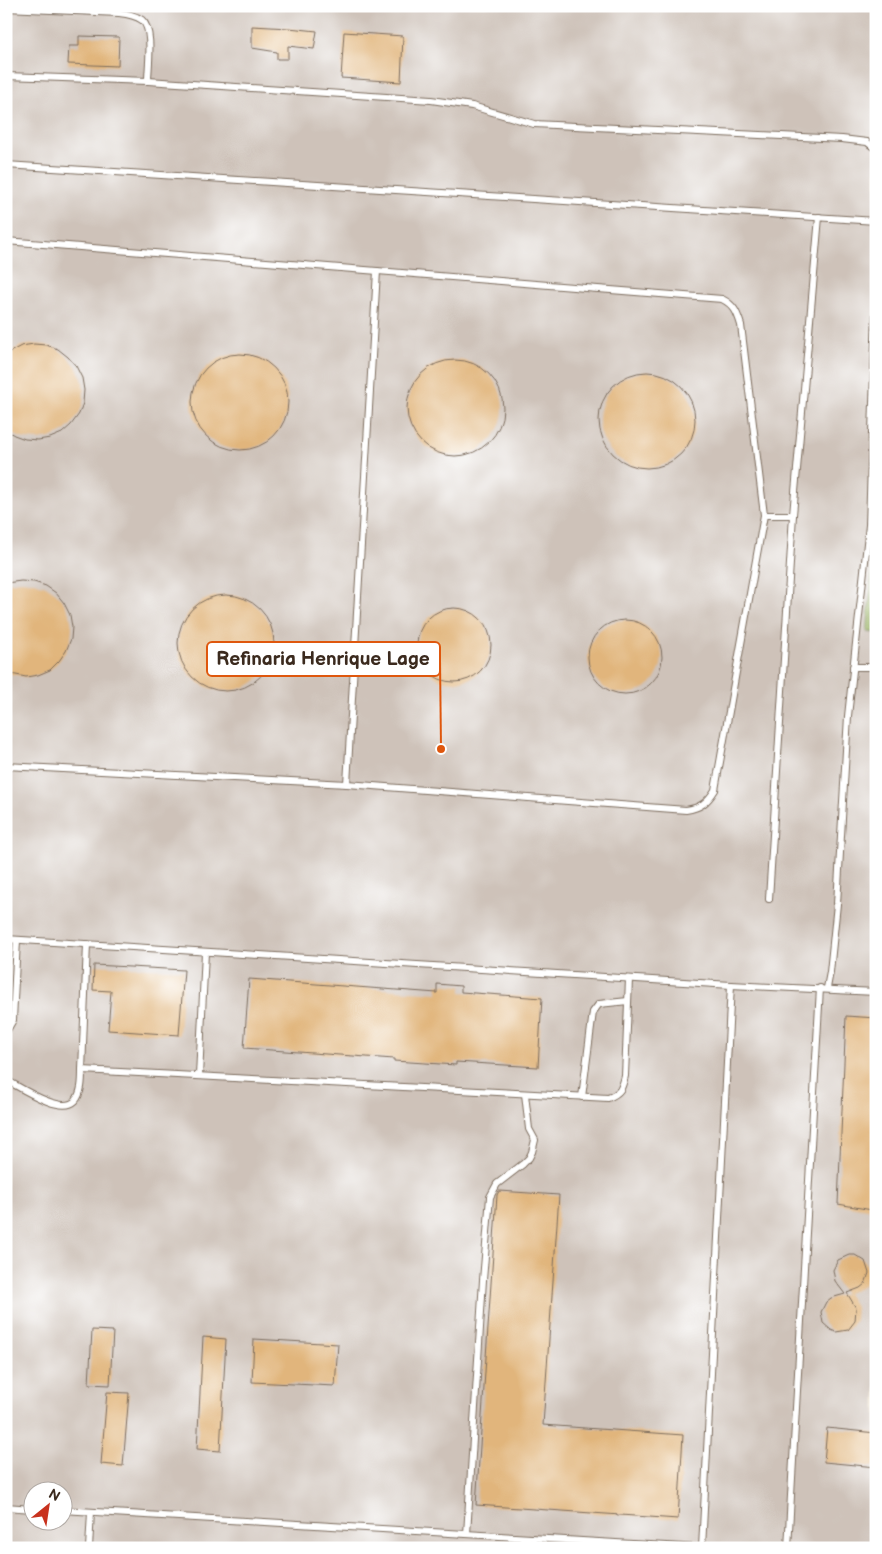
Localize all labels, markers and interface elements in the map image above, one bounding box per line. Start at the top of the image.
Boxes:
callout: Refinaria Henrique Lage [207,642,440,676]
text: Refinaria Henrique Lage [216,648,430,671]
north arrow [22,1482,72,1532]
text: N [45,1485,63,1505]

